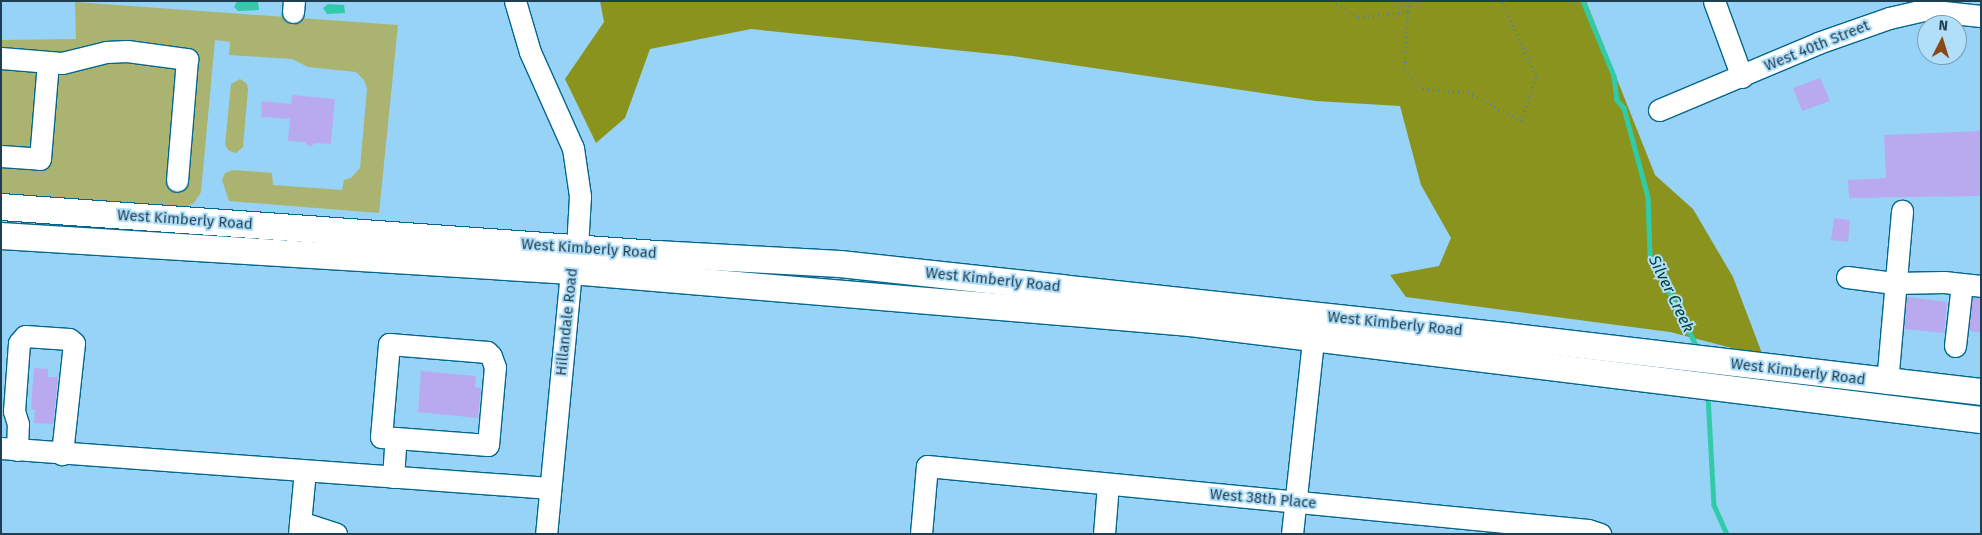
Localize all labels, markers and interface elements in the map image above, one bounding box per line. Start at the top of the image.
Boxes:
north arrow [1917,15,1967,65]
street label: West 40th Street [1762,17,1872,75]
text: N [1938,17,1949,34]
street label: West Kimberly Road [117,206,253,234]
street label: West Kimberly Road [521,235,657,263]
water label: Silver Creek [1644,252,1698,336]
street label: West Kimberly Road [925,264,1061,296]
street label: Hillandale Road [552,267,582,377]
street label: West Kimberly Road [1327,308,1463,340]
street label: West Kimberly Road [1730,355,1866,389]
street label: West 38th Place [1209,485,1317,513]

